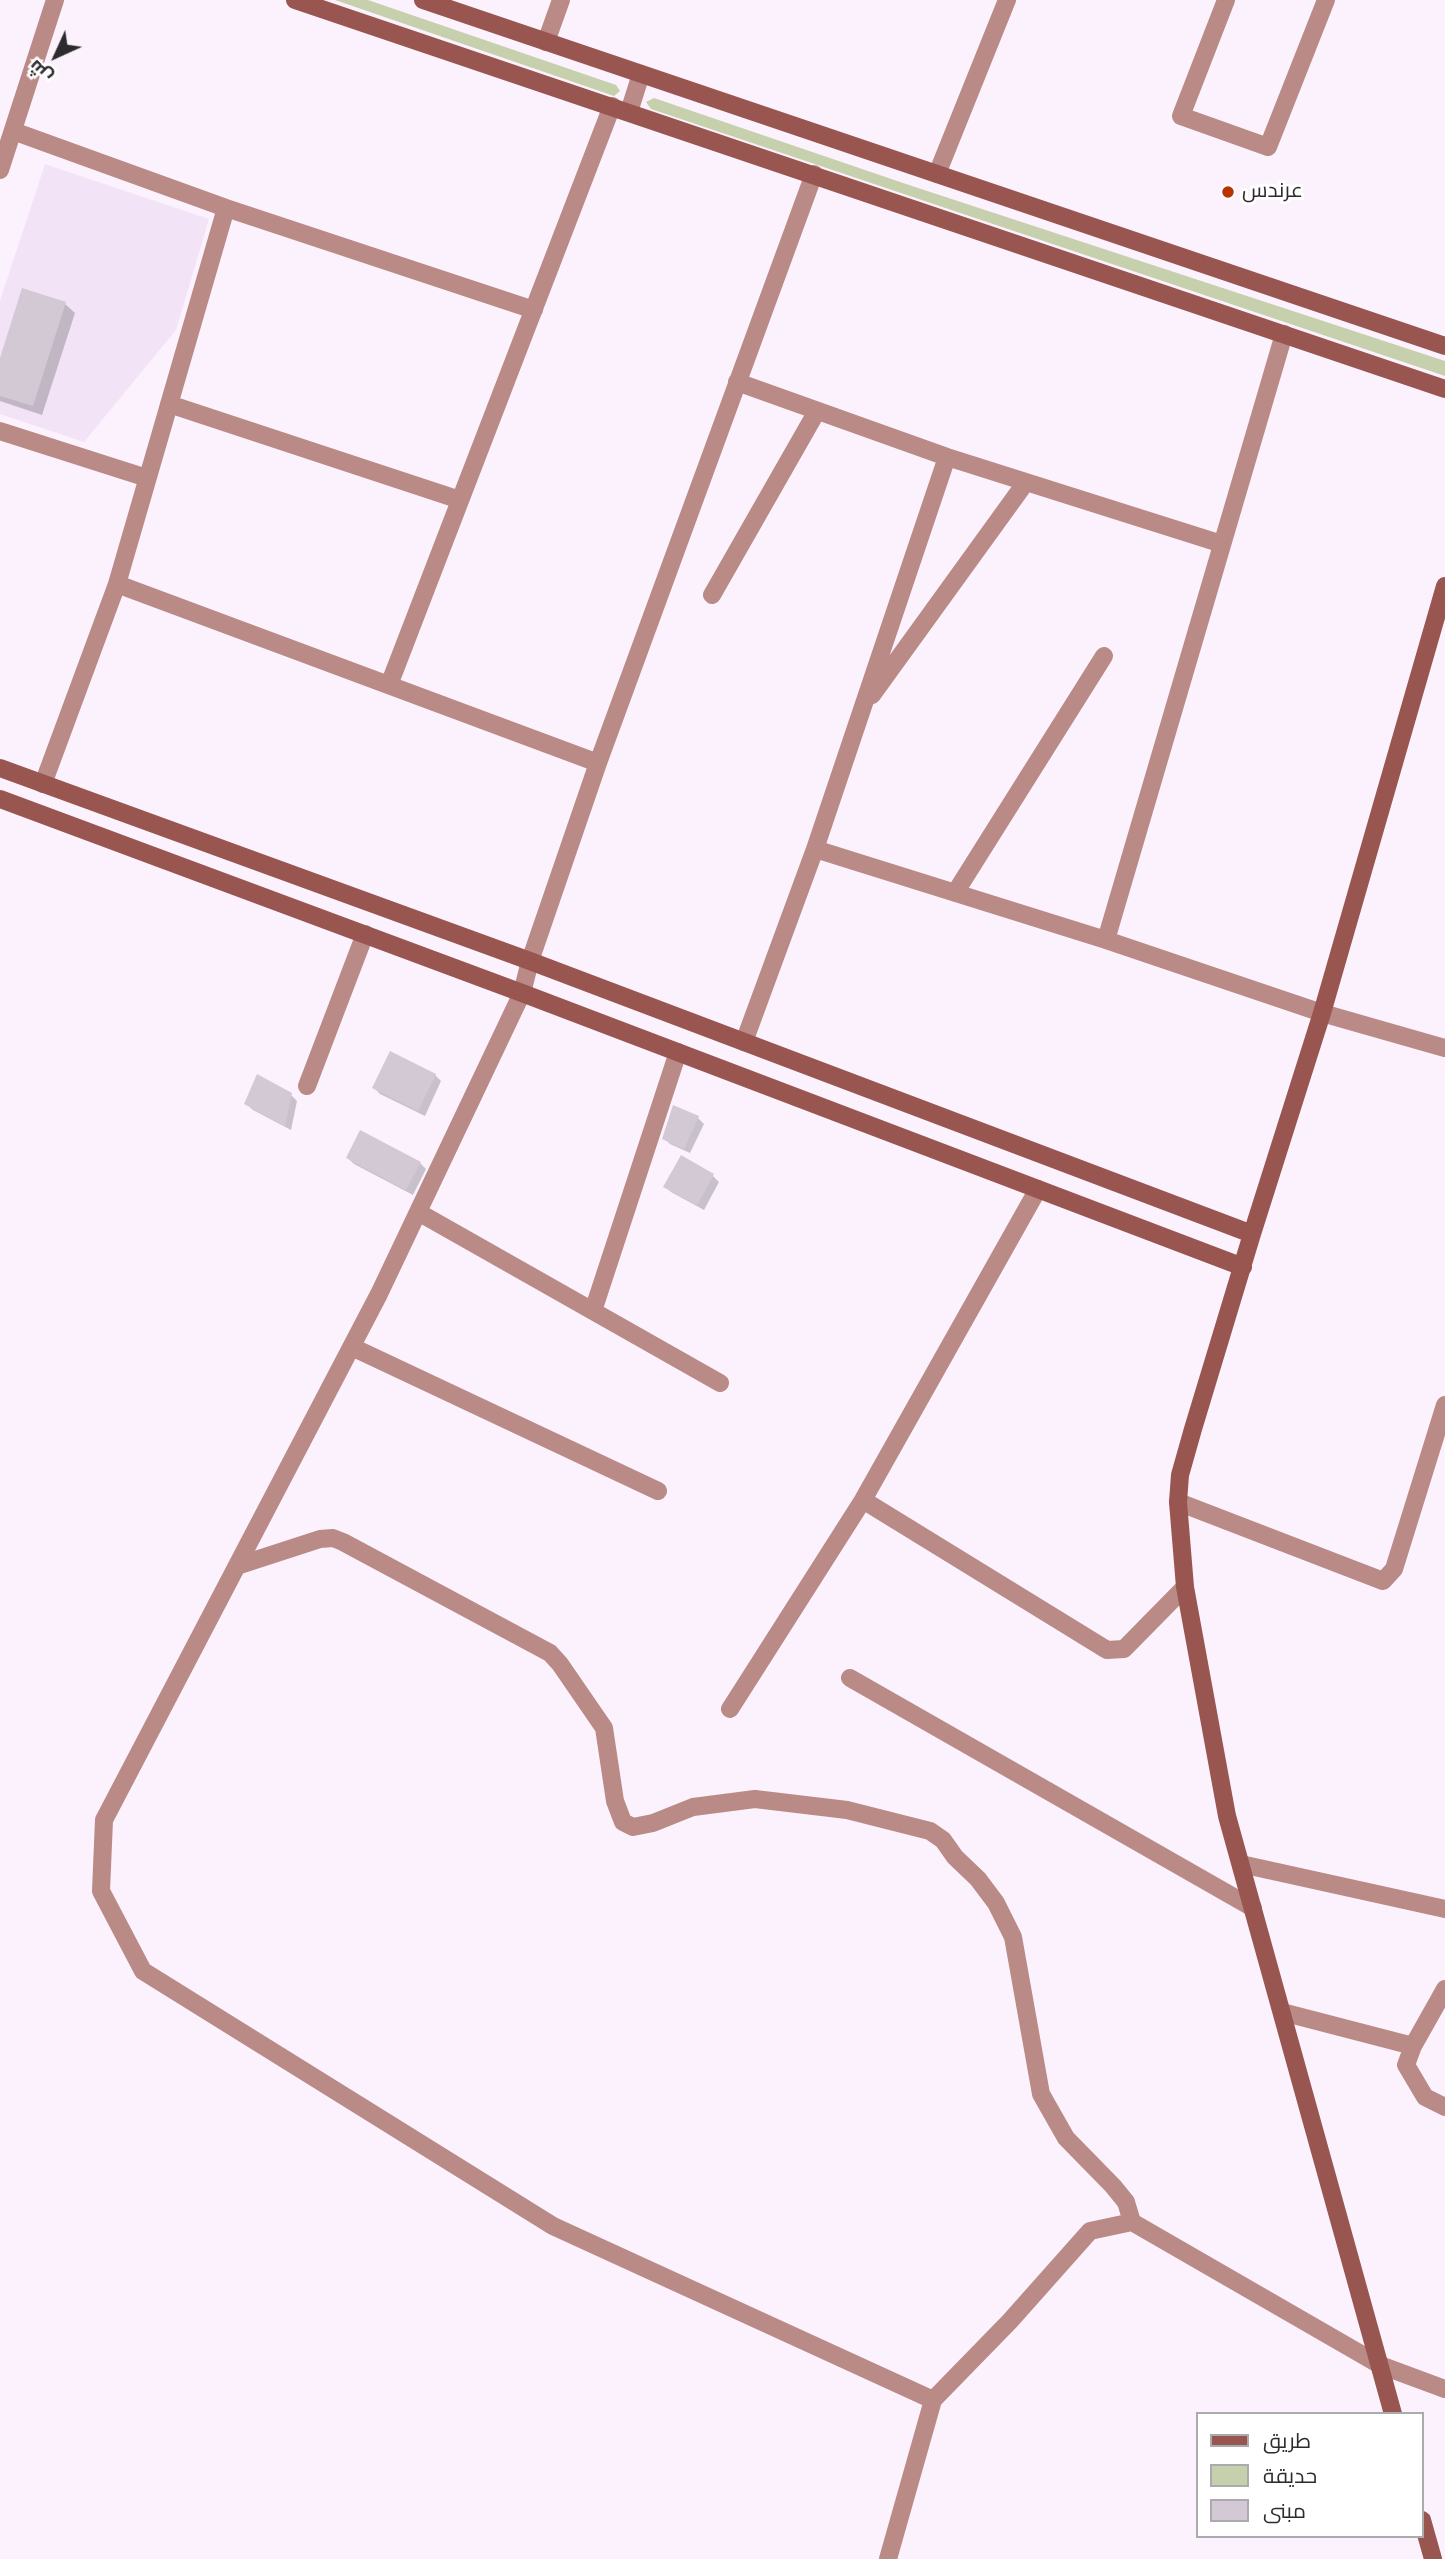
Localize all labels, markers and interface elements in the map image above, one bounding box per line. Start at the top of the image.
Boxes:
north arrow [21,21,91,91]
text: ش [23,53,59,89]
place label: عرندس [1242,179,1303,205]
marker: عرندس [1220,184,1236,200]
legend [1196,2412,1424,2538]
text: طريق [1263,2426,1311,2456]
text: حديقة [1263,2461,1317,2491]
text: مبنى [1263,2496,1306,2526]

